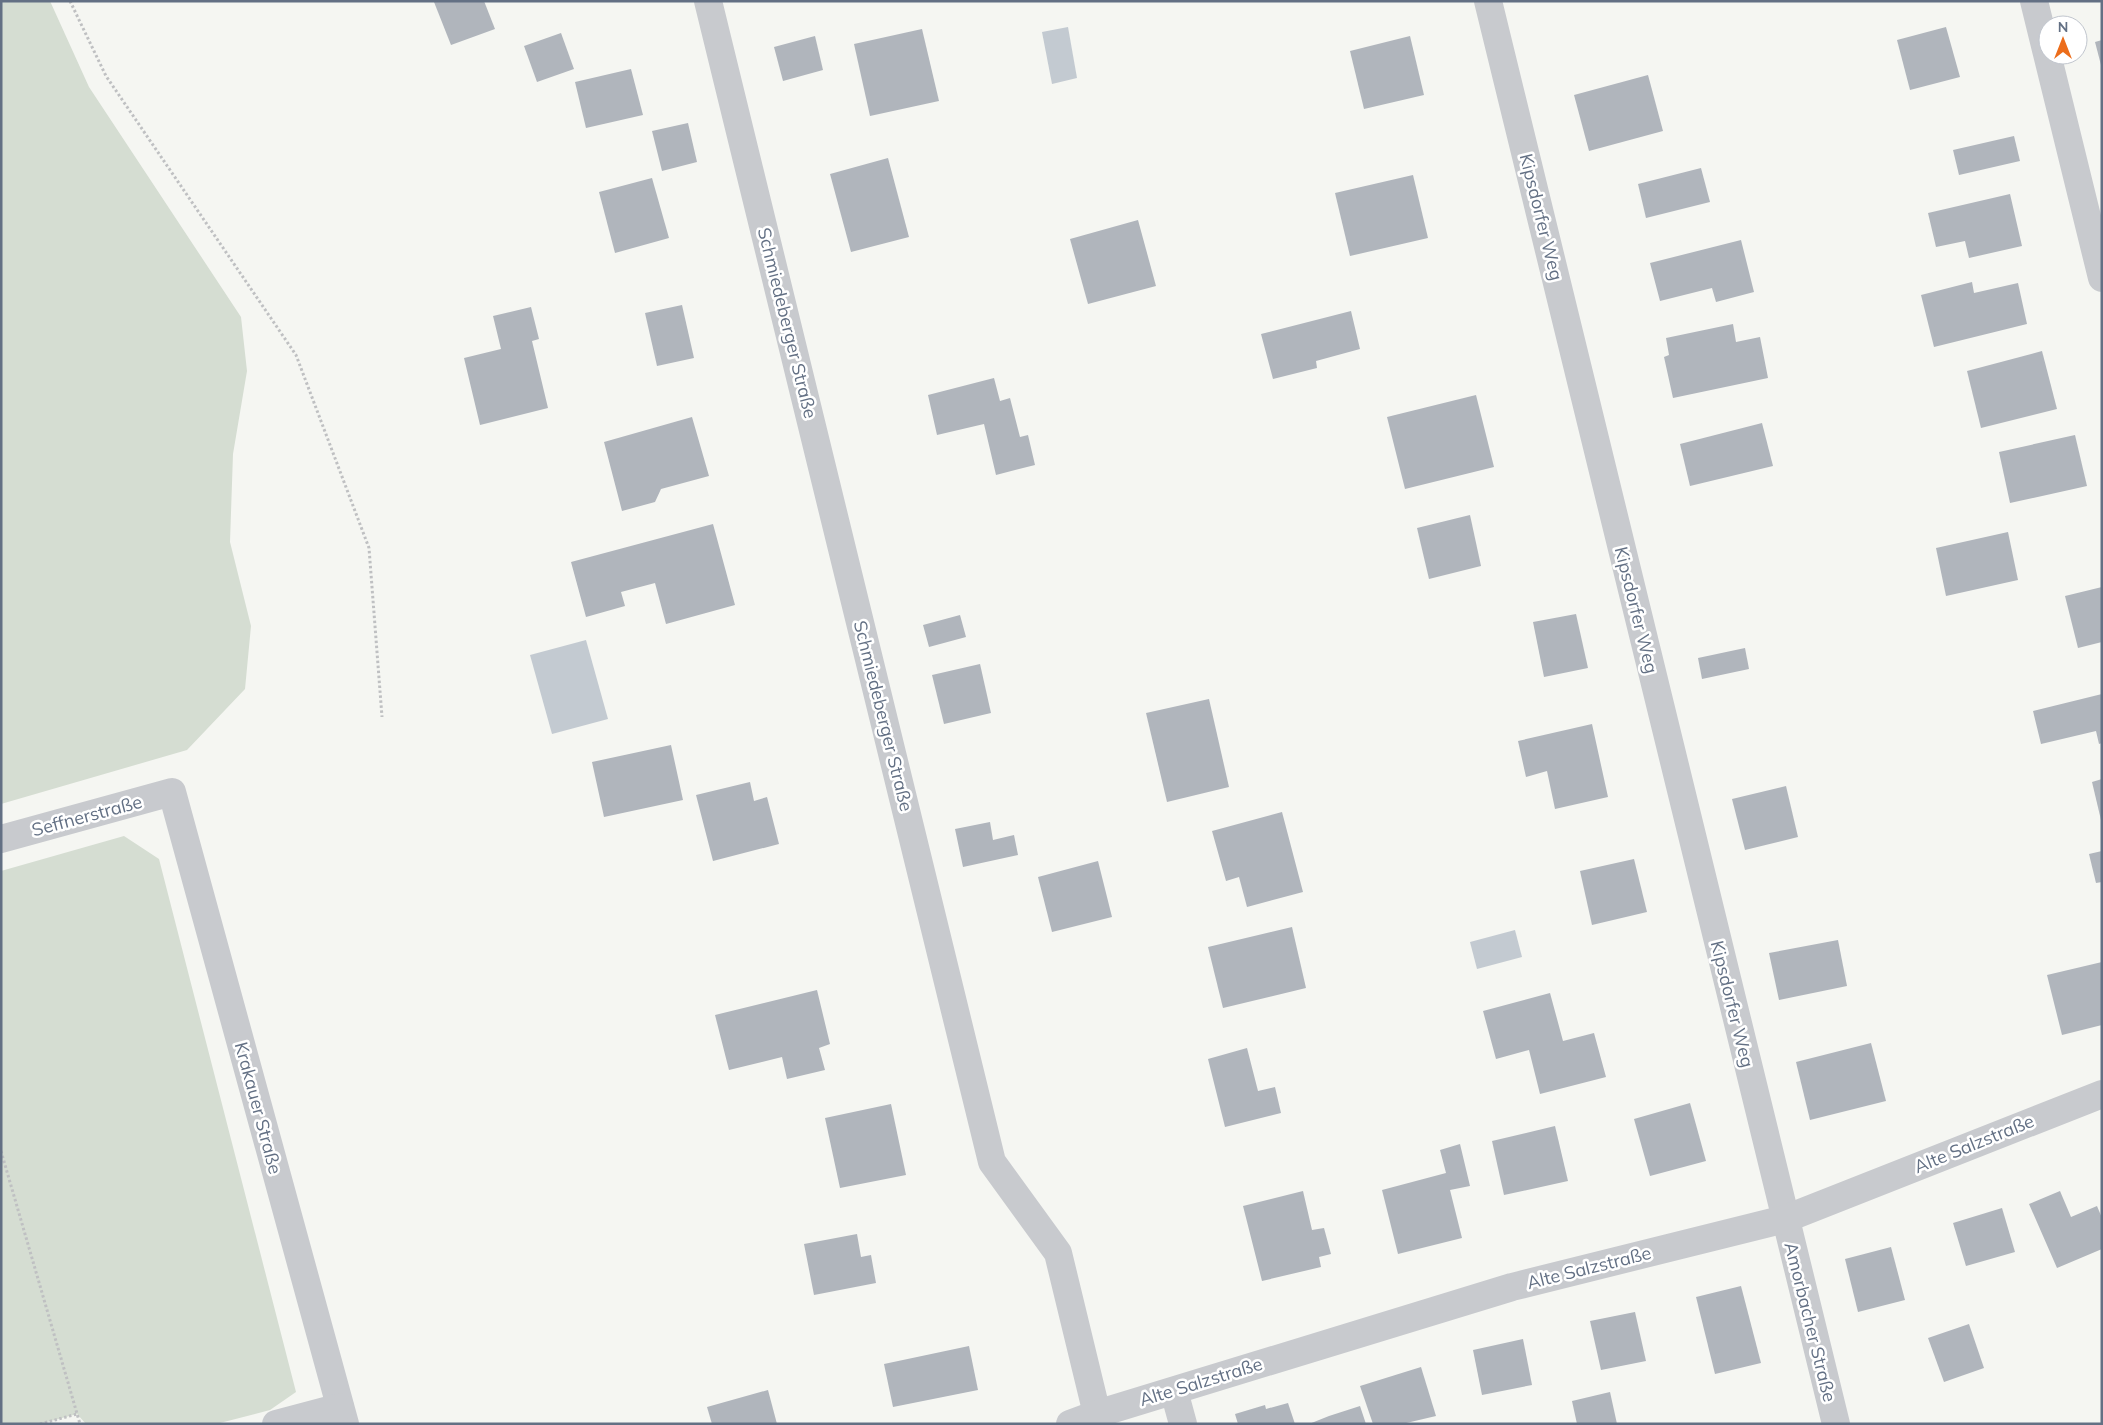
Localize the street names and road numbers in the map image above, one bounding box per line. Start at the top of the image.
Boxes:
street label: Kipsdorfer Weg [1515,151,1568,283]
street label: Schmiedeberger Straße [753,225,822,421]
street label: Kipsdorfer Weg [1610,544,1663,676]
street label: Schmiedeberger Straße [849,618,918,814]
street label: Seffnerstraße [29,790,145,841]
street label: Kipsdorfer Weg [1706,938,1759,1070]
street label: Krakauer Straße [230,1039,287,1177]
street label: Alte Salzstraße [1910,1109,2037,1178]
street label: Amorbacher Straße [1780,1240,1841,1404]
street label: Alte Salzstraße [1524,1241,1653,1294]
street label: Alte Salzstraße [1137,1352,1265,1411]

